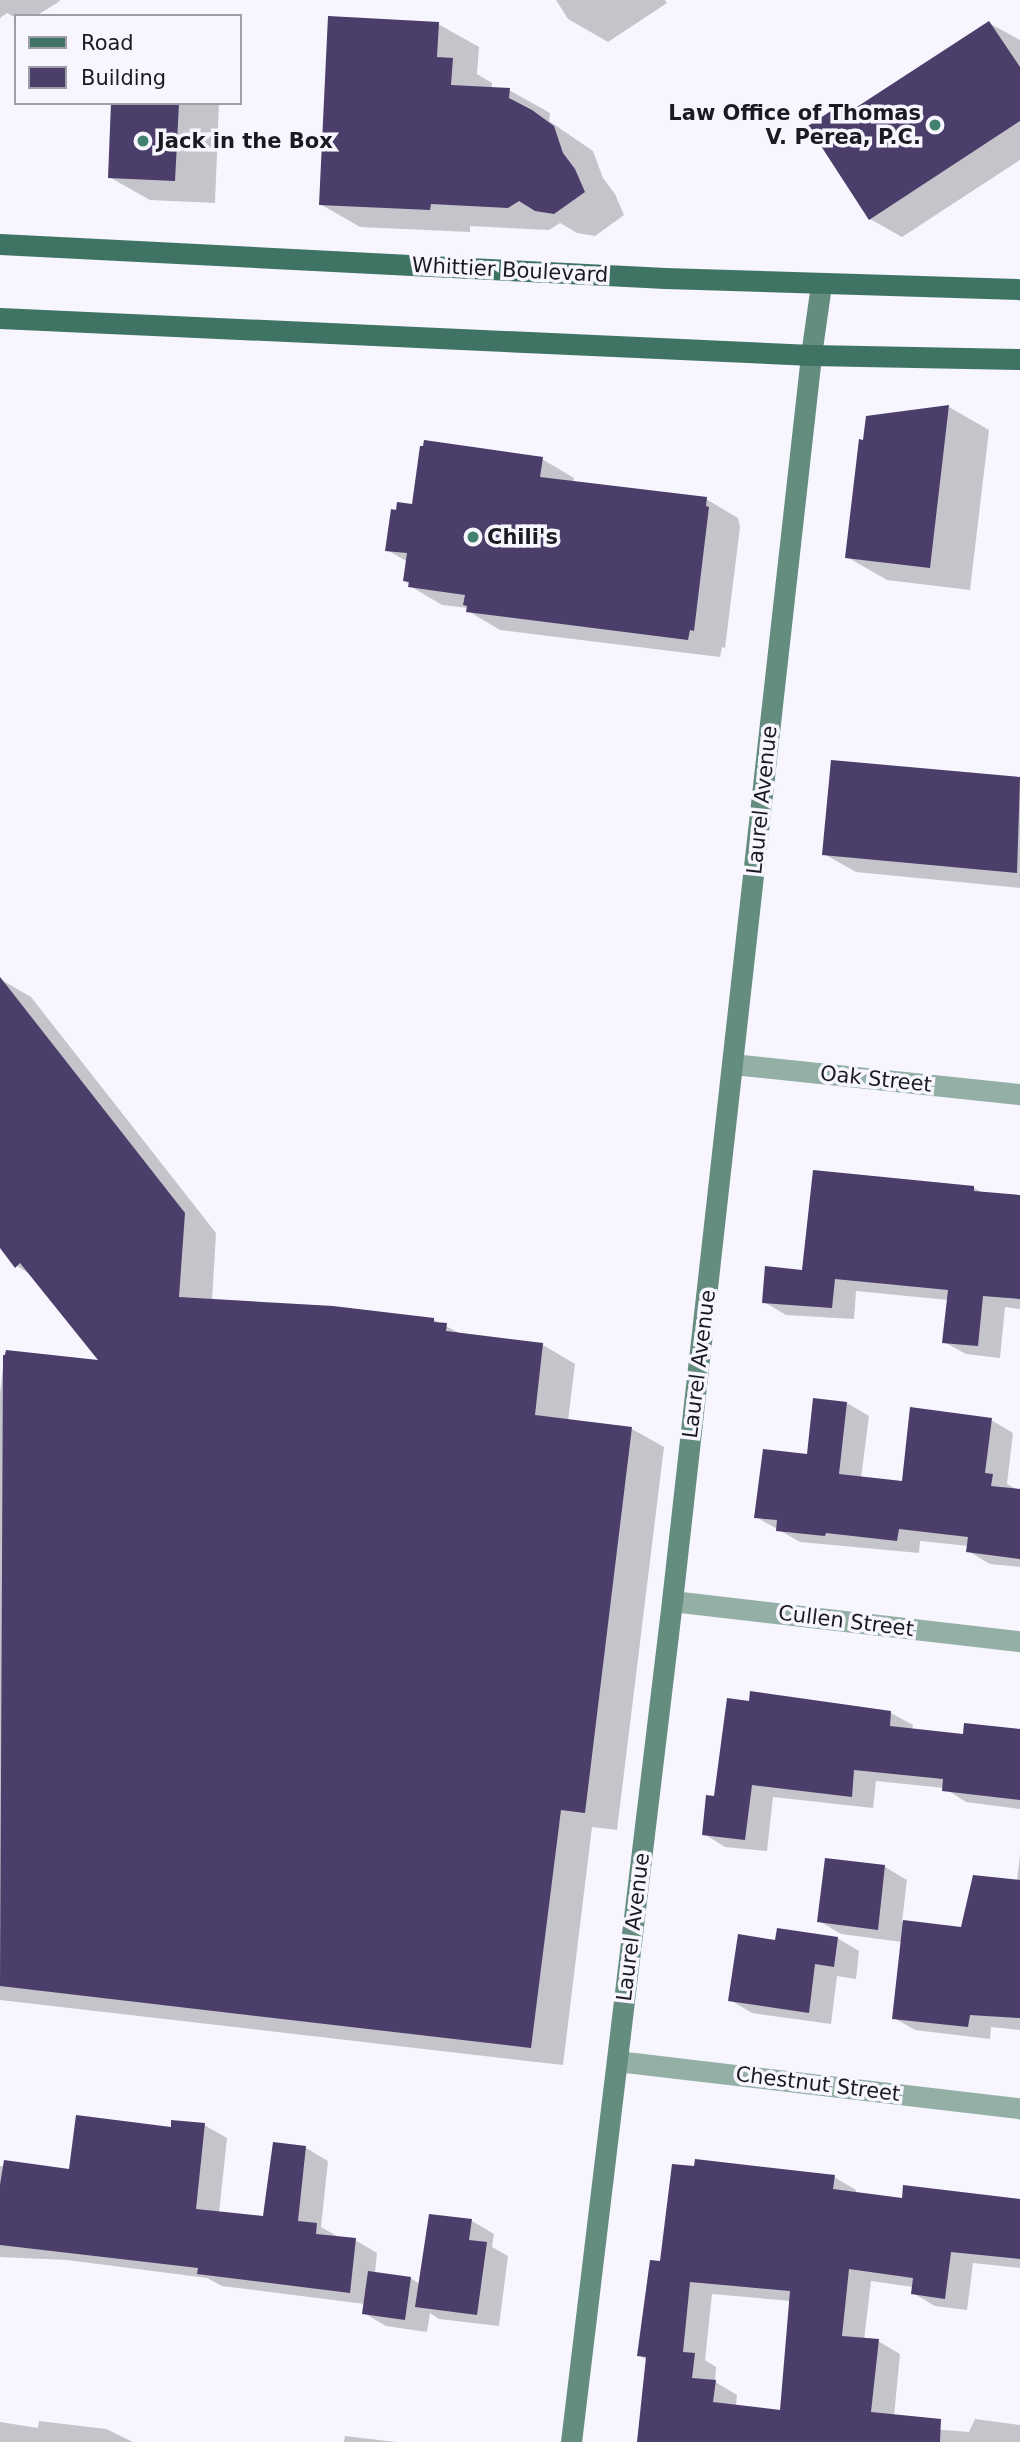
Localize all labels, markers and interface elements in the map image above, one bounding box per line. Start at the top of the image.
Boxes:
legend [14,14,242,105]
text: Road [81,31,134,55]
text: Building [81,66,166,90]
place label: Law Office of Thomas V. Perea, P.C. [668,100,921,150]
marker: Law Office of Thomas V. Perea, P.C. [927,117,943,133]
place label: Jack in the Box [157,128,333,154]
marker: Jack in the Box [135,133,151,149]
street label: Whittier Boulevard [411,252,609,288]
place label: Chili's [487,524,558,550]
marker: Chili's [465,529,481,545]
street label: Laurel Avenue [742,724,782,876]
street label: Oak Street [819,1061,933,1097]
street label: Laurel Avenue [677,1288,721,1440]
street label: Cullen Street [777,1600,915,1642]
street label: Laurel Avenue [611,1851,655,2003]
street label: Chestnut Street [734,2061,902,2107]

